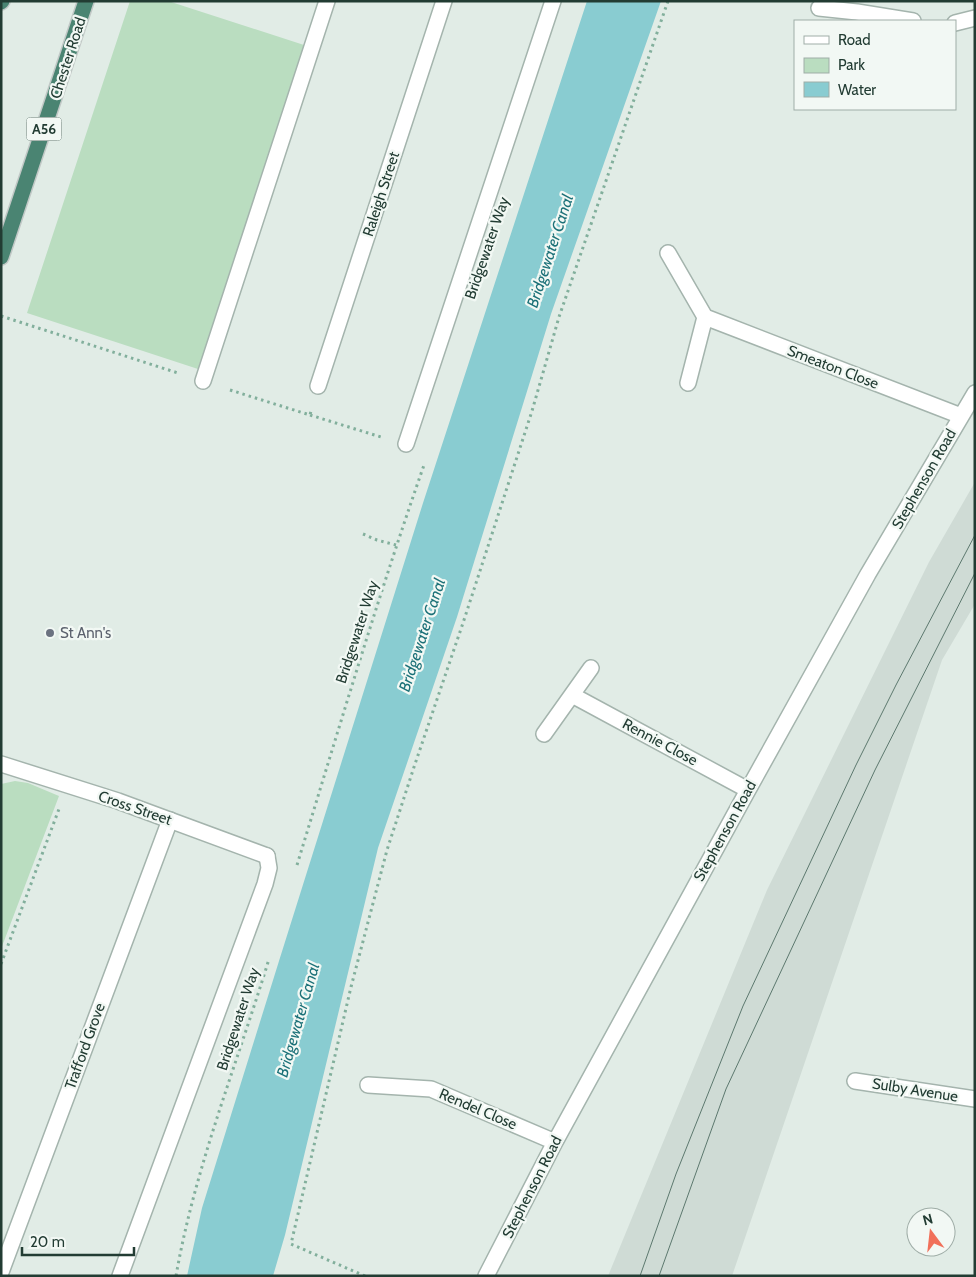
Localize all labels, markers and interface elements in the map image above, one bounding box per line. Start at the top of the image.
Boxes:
street label: Chester Road [46,15,90,101]
legend [794,20,956,110]
text: Road [838,31,871,49]
text: Park [838,56,865,74]
text: Water [838,81,876,99]
road number: A56 [27,118,62,140]
street label: Raleigh Street [359,149,403,239]
water label: Bridgewater Canal [523,192,577,310]
street label: Bridgewater Way [461,194,513,302]
street label: Smeaton Close [785,341,882,393]
street label: Stephenson Road [888,426,960,532]
water label: Bridgewater Canal [395,576,449,694]
street label: Bridgewater Way [332,578,382,686]
place label: St Ann's [60,624,111,642]
marker: St Ann's [44,627,56,639]
street label: Rennie Close [619,715,701,769]
street label: Stephenson Road [690,777,760,885]
street label: Cross Street [96,787,174,829]
water label: Bridgewater Canal [273,960,323,1079]
street label: Bridgewater Way [213,965,263,1073]
street label: Trafford Grove [61,1000,109,1092]
street label: Sulby Avenue [871,1074,960,1106]
street label: Rendel Close [436,1085,520,1134]
street label: Stephenson Road [498,1133,566,1241]
north arrow [906,1207,956,1257]
text: N [921,1209,935,1229]
scale bar [22,1224,135,1256]
text: 20 m [30,1233,65,1251]

